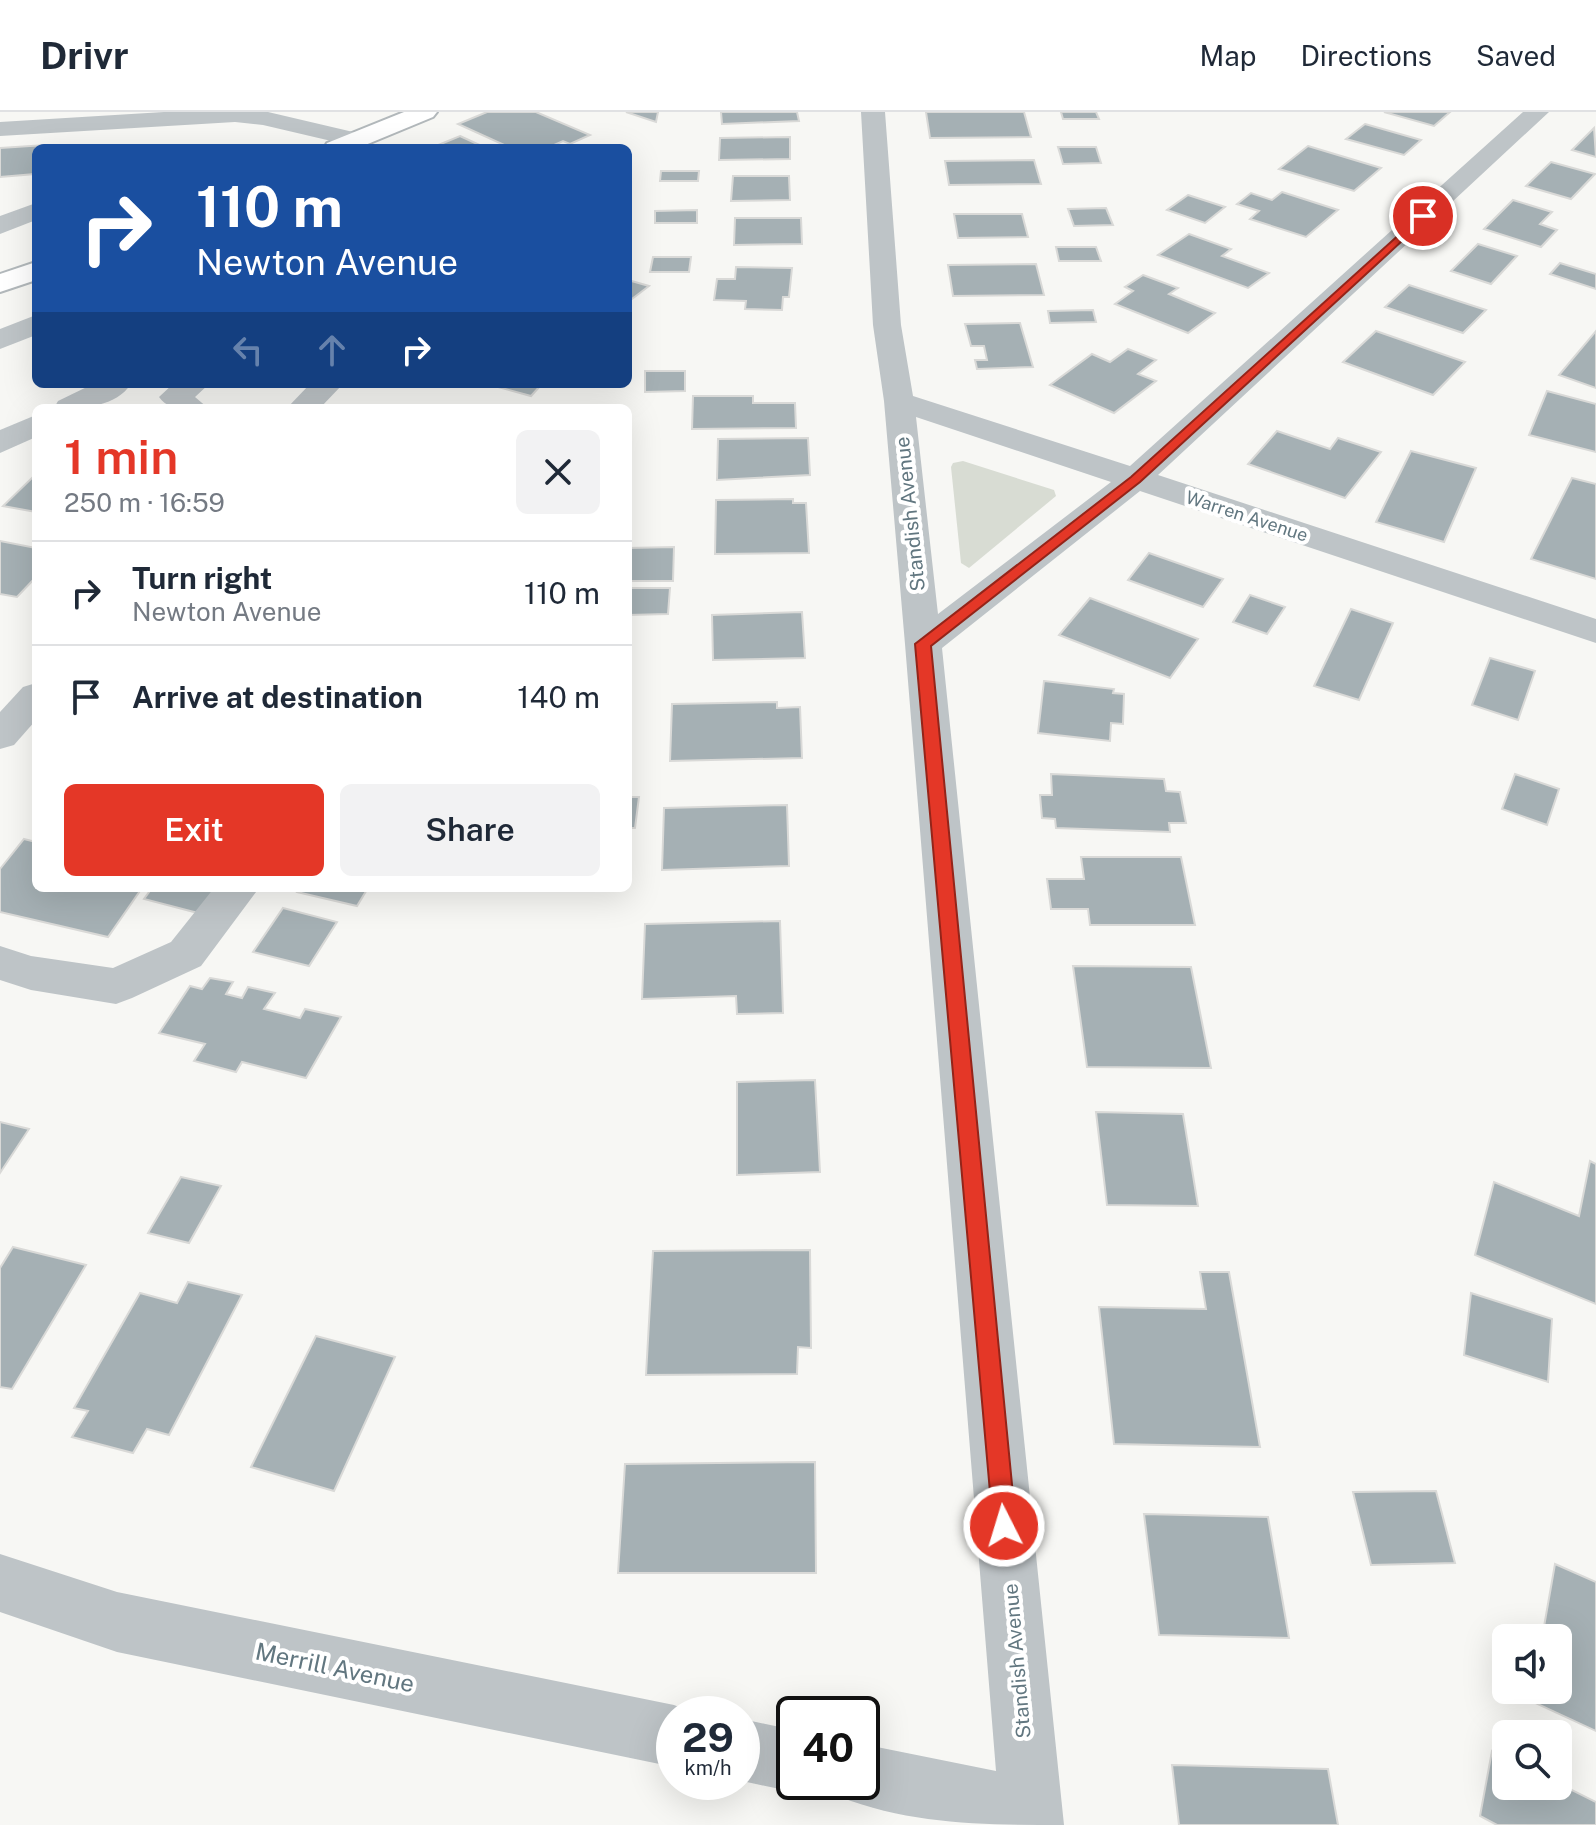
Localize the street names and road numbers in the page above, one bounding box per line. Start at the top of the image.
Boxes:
street label: Standish Avenue [890,435,930,593]
street label: Warren Avenue [1183,486,1311,546]
street label: Standish Avenue [998,1582,1036,1740]
street label: Merrill Avenue [253,1636,417,1698]

